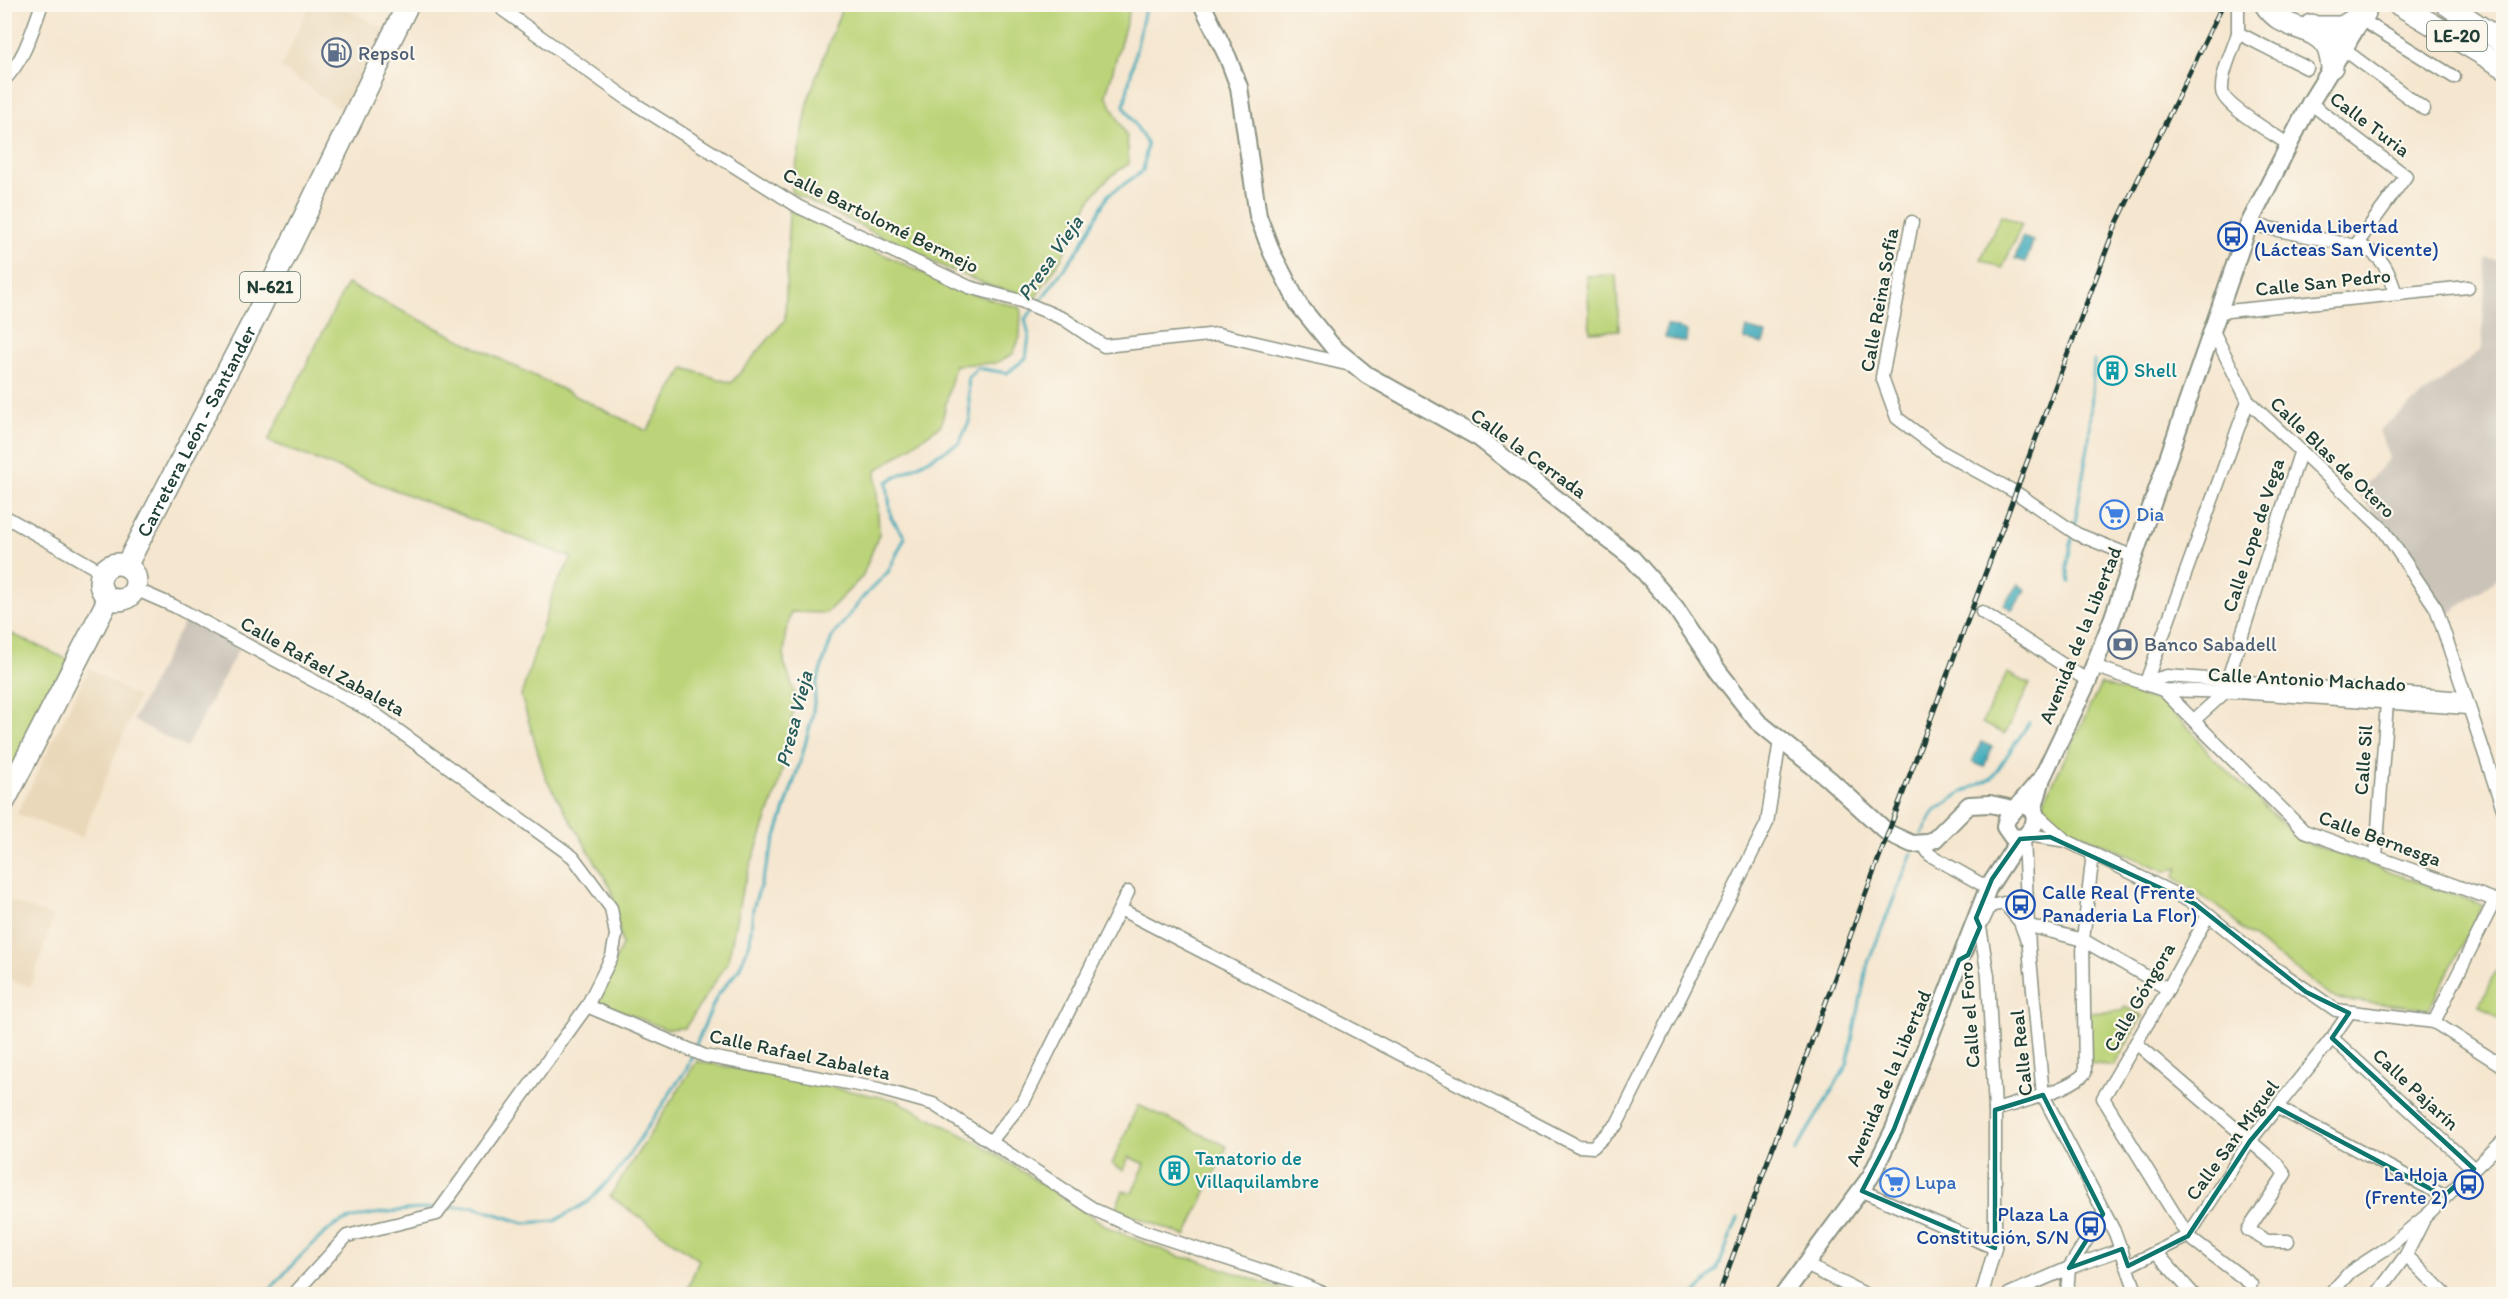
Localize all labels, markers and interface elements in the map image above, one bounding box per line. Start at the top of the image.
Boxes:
road number: LE-20 [2427,21,2487,51]
fuel station icon: Repsol [321,37,353,69]
place label: Repsol [358,41,415,65]
street label: Calle Turia [2325,86,2415,162]
street label: Calle Bartolomé Bermejo [779,162,983,278]
water label: Presa Vieja [1011,210,1088,305]
place label: Avenida Libertad (Lácteas San Vicente) [2254,214,2439,261]
bus stop icon: Avenida Libertad (Lácteas San Vicente) [2217,221,2249,253]
street label: Calle Reina Sofía [1855,225,1904,374]
street label: Calle San Pedro [2254,263,2392,301]
road number: N-621 [240,272,300,302]
street label: Carretera León - Santander [131,321,261,541]
building icon: Shell [2097,354,2129,386]
place label: Shell [2134,358,2177,382]
street label: Calle Blas de Otero [2265,391,2401,523]
street label: Calle la Cerrada [1466,403,1592,504]
street label: Calle Lope de Vega [2217,454,2289,615]
supermarket icon: Dia [2099,498,2131,530]
place label: Dia [2136,502,2164,526]
street label: Avenida de la Libertad [2033,543,2127,727]
street label: Calle Rafael Zabaleta [236,611,410,722]
bank icon: Banco Sabadell [2107,628,2139,660]
place label: Banco Sabadell [2144,632,2277,656]
street label: Calle Antonio Machado [2207,662,2407,696]
water label: Presa Vieja [770,668,818,769]
street label: Calle Sil [2349,724,2377,796]
street label: Calle Bernesga [2315,805,2445,871]
place label: Calle Real (Frente Panaderia La Flor) [2042,880,2197,927]
bus stop icon: Calle Real (Frente Panaderia La Flor) [2005,888,2037,920]
street label: Calle Góngora [2098,938,2180,1056]
street label: Calle el Foro [1953,961,1985,1069]
street label: Avenida de la Libertad [1840,986,1936,1170]
street label: Calle Real [2004,1008,2037,1097]
street label: Calle Rafael Zabaleta [707,1023,893,1085]
street label: Calle Pajarín [2368,1043,2464,1135]
street label: Calle San Miguel [2180,1075,2284,1205]
place label: Tanatorio de Villaquilambre [1195,1146,1319,1193]
building icon: Tanatorio de Villaquilambre [1158,1154,1190,1186]
place label: La Hoja (Frente 2) [2365,1162,2449,1209]
supermarket icon: Lupa [1878,1166,1910,1198]
bus stop icon: La Hoja (Frente 2) [2453,1169,2485,1201]
place label: Lupa [1915,1170,1957,1194]
place label: Plaza La Constitución, S/N [1916,1202,2070,1249]
bus stop icon: Plaza La Constitución, S/N [2074,1210,2106,1242]

